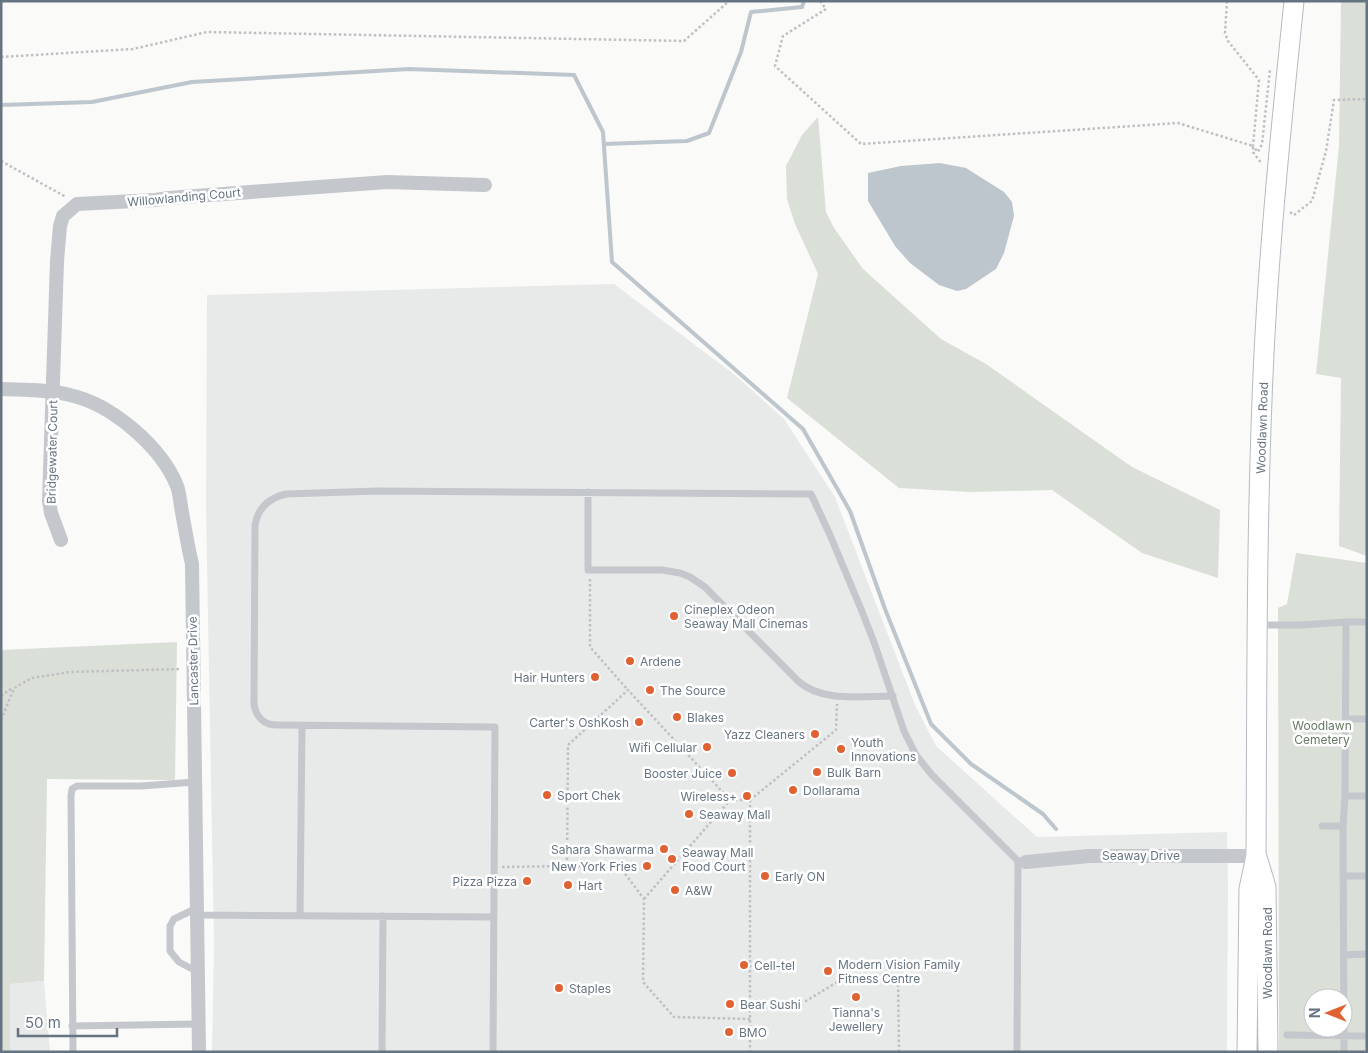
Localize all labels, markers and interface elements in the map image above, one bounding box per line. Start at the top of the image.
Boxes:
street label: Willowlanding Court [127,185,241,209]
street label: Woodlawn Road [1253,382,1271,474]
street label: Bridgewater Court [44,400,60,504]
place label: Cineplex Odeon Seaway Mall Cinemas [684,602,808,631]
marker: Cineplex Odeon Seaway Mall Cinemas [668,610,680,622]
street label: Lancaster Drive [185,616,201,706]
place label: Ardene [640,654,681,669]
marker: Ardene [624,655,636,667]
place label: Hair Hunters [514,670,585,685]
marker: Hair Hunters [589,671,601,683]
place label: The Source [660,683,725,698]
marker: The Source [644,684,656,696]
place label: Blakes [687,710,724,725]
marker: Blakes [671,711,683,723]
place label: Carter's OshKosh [529,715,629,730]
marker: Carter's OshKosh [633,716,645,728]
park label: Woodlawn Cemetery [1292,718,1352,747]
place label: Yazz Cleaners [724,727,805,742]
marker: Yazz Cleaners [809,728,821,740]
place label: Youth Innovations [851,735,916,764]
place label: Wifi Cellular [629,740,697,755]
marker: Wifi Cellular [701,741,713,753]
marker: Youth Innovations [835,743,847,755]
place label: Bulk Barn [827,765,881,780]
place label: Booster Juice [644,766,722,781]
marker: Bulk Barn [811,766,823,778]
marker: Booster Juice [726,767,738,779]
place label: Dollarama [803,783,860,798]
marker: Dollarama [787,784,799,796]
place label: Sport Chek [557,788,621,803]
marker: Sport Chek [541,789,553,801]
place label: Wireless+ [680,789,737,804]
marker: Wireless+ [741,790,753,802]
place label: Seaway Mall [699,807,770,822]
marker: Seaway Mall [683,808,695,820]
place label: Sahara Shawarma [551,842,654,857]
marker: Sahara Shawarma [658,843,670,855]
place label: Seaway Mall Food Court [682,845,753,874]
street label: Seaway Drive [1102,848,1180,863]
marker: Seaway Mall Food Court [666,853,678,865]
place label: New York Fries [551,859,637,874]
marker: New York Fries [641,860,653,872]
place label: Early ON [775,869,825,884]
marker: Early ON [759,870,771,882]
place label: Pizza Pizza [453,874,517,889]
marker: Pizza Pizza [521,875,533,887]
place label: Hart [578,878,602,893]
marker: Hart [562,879,574,891]
place label: A&W [685,883,713,898]
marker: A&W [669,884,681,896]
street label: Woodlawn Road [1260,907,1275,999]
place label: Modern Vision Family Fitness Centre [838,957,961,986]
place label: Cell-tel [754,958,795,973]
marker: Cell-tel [738,959,750,971]
marker: Modern Vision Family Fitness Centre [822,965,834,977]
place label: Staples [569,981,611,996]
marker: Staples [553,982,565,994]
north arrow [1303,988,1353,1038]
marker: Tianna's Jewellery [850,991,862,1003]
place label: Bear Sushi [740,997,801,1012]
marker: Bear Sushi [724,998,736,1010]
place label: Tianna's Jewellery [829,1005,883,1034]
scale bar [18,1006,116,1038]
text: N [1306,1008,1323,1018]
text: 50 m [25,1013,61,1032]
place label: BMO [739,1025,767,1040]
marker: BMO [723,1026,735,1038]

